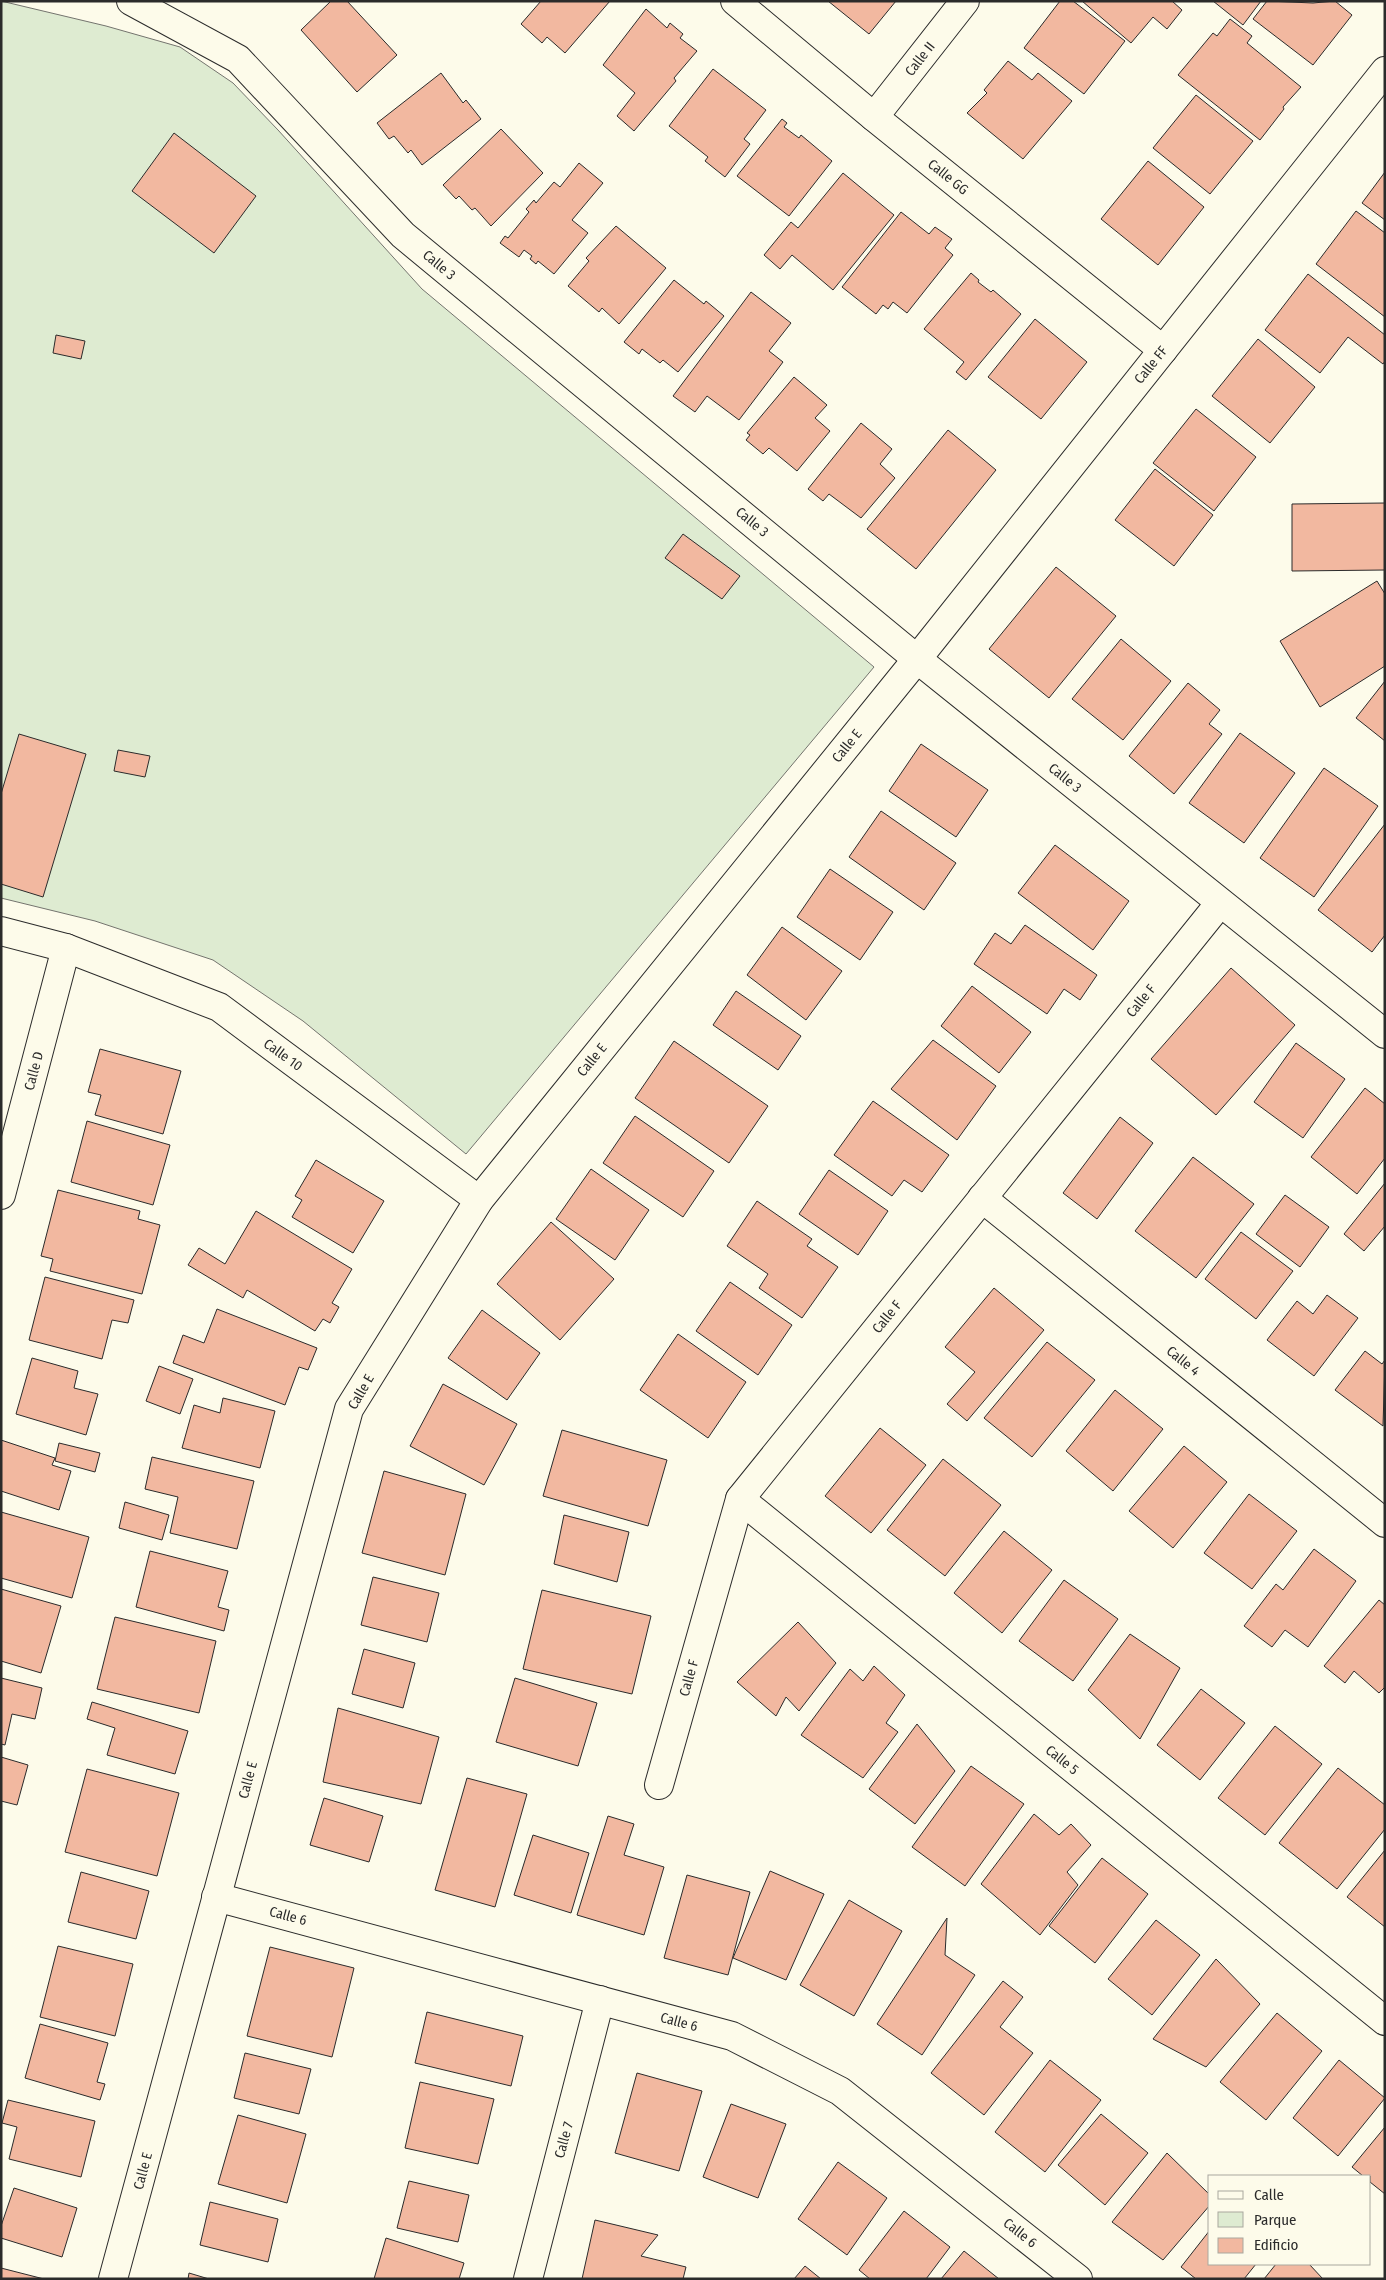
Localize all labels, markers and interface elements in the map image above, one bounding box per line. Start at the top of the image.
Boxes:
street label: Calle II [901,39,939,79]
street label: Calle GG [924,156,972,198]
street label: Calle 3 [419,246,459,284]
street label: Calle FF [1131,343,1171,387]
street label: Calle 3 [732,503,772,541]
street label: Calle E [829,726,866,766]
street label: Calle 3 [1045,760,1085,796]
street label: Calle F [1123,981,1159,1021]
street label: Calle 10 [260,1035,306,1075]
street label: Calle E [574,1040,611,1080]
street label: Calle D [21,1050,47,1092]
street label: Calle F [869,1297,905,1337]
street label: Calle 4 [1163,1342,1203,1380]
street label: Calle E [344,1371,378,1413]
street label: Calle F [676,1658,702,1698]
street label: Calle 5 [1042,1742,1082,1778]
street label: Calle E [235,1759,261,1800]
street label: Calle 6 [267,1903,309,1929]
street label: Calle 6 [658,2009,700,2035]
street label: Calle 7 [551,2120,577,2160]
street label: Calle E [130,2150,156,2191]
legend [1208,2175,1371,2265]
text: Calle [1254,2186,1284,2204]
text: Parque [1254,2211,1297,2229]
street label: Calle 6 [1000,2215,1040,2251]
text: Edificio [1254,2236,1299,2254]

